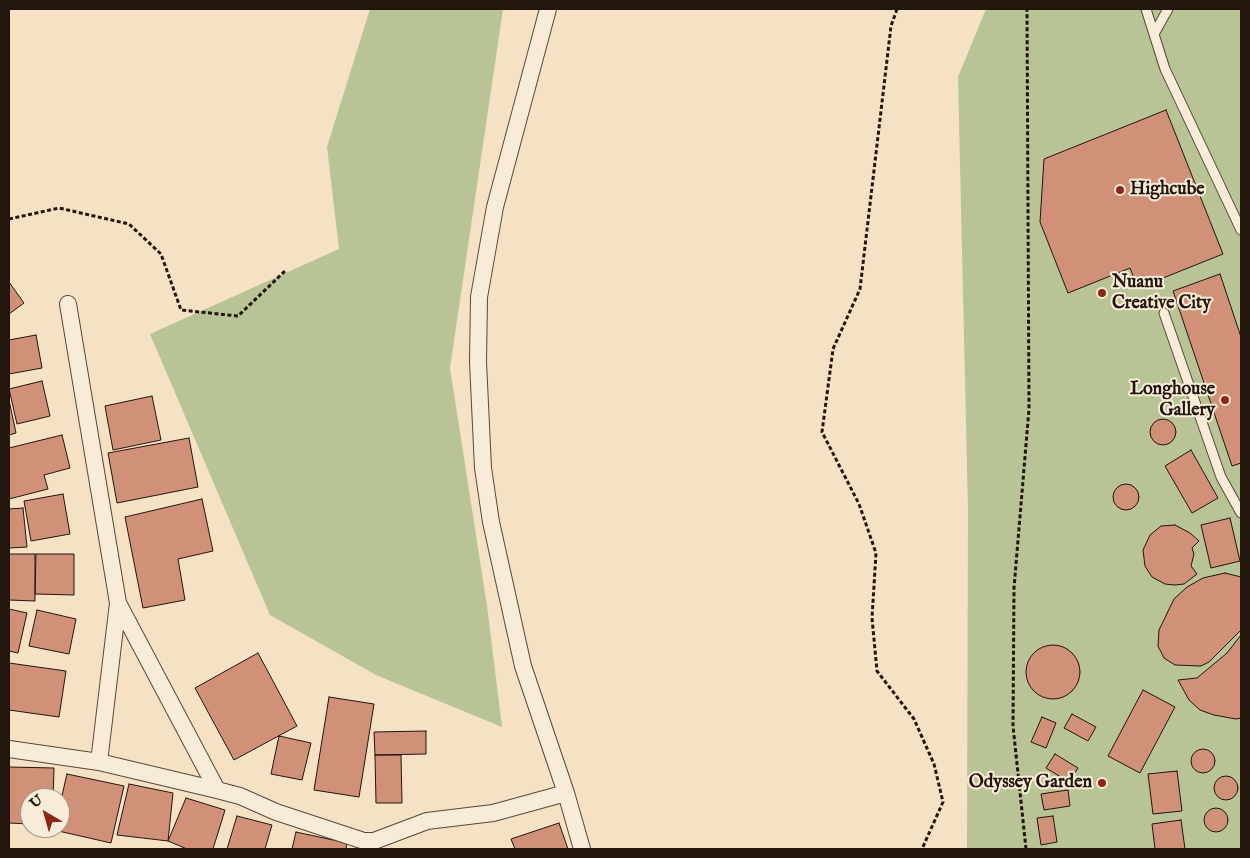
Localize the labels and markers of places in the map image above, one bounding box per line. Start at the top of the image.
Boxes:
place label: Highcube [1130,179,1205,201]
marker: Highcube [1114,184,1126,196]
place label: Nuanu Creative City [1112,272,1211,314]
marker: Nuanu Creative City [1096,287,1108,299]
place label: Longhouse Gallery [1130,379,1215,422]
marker: Longhouse Gallery [1219,394,1231,406]
place label: Odyssey Garden [969,772,1092,794]
marker: Odyssey Garden [1096,777,1108,789]

